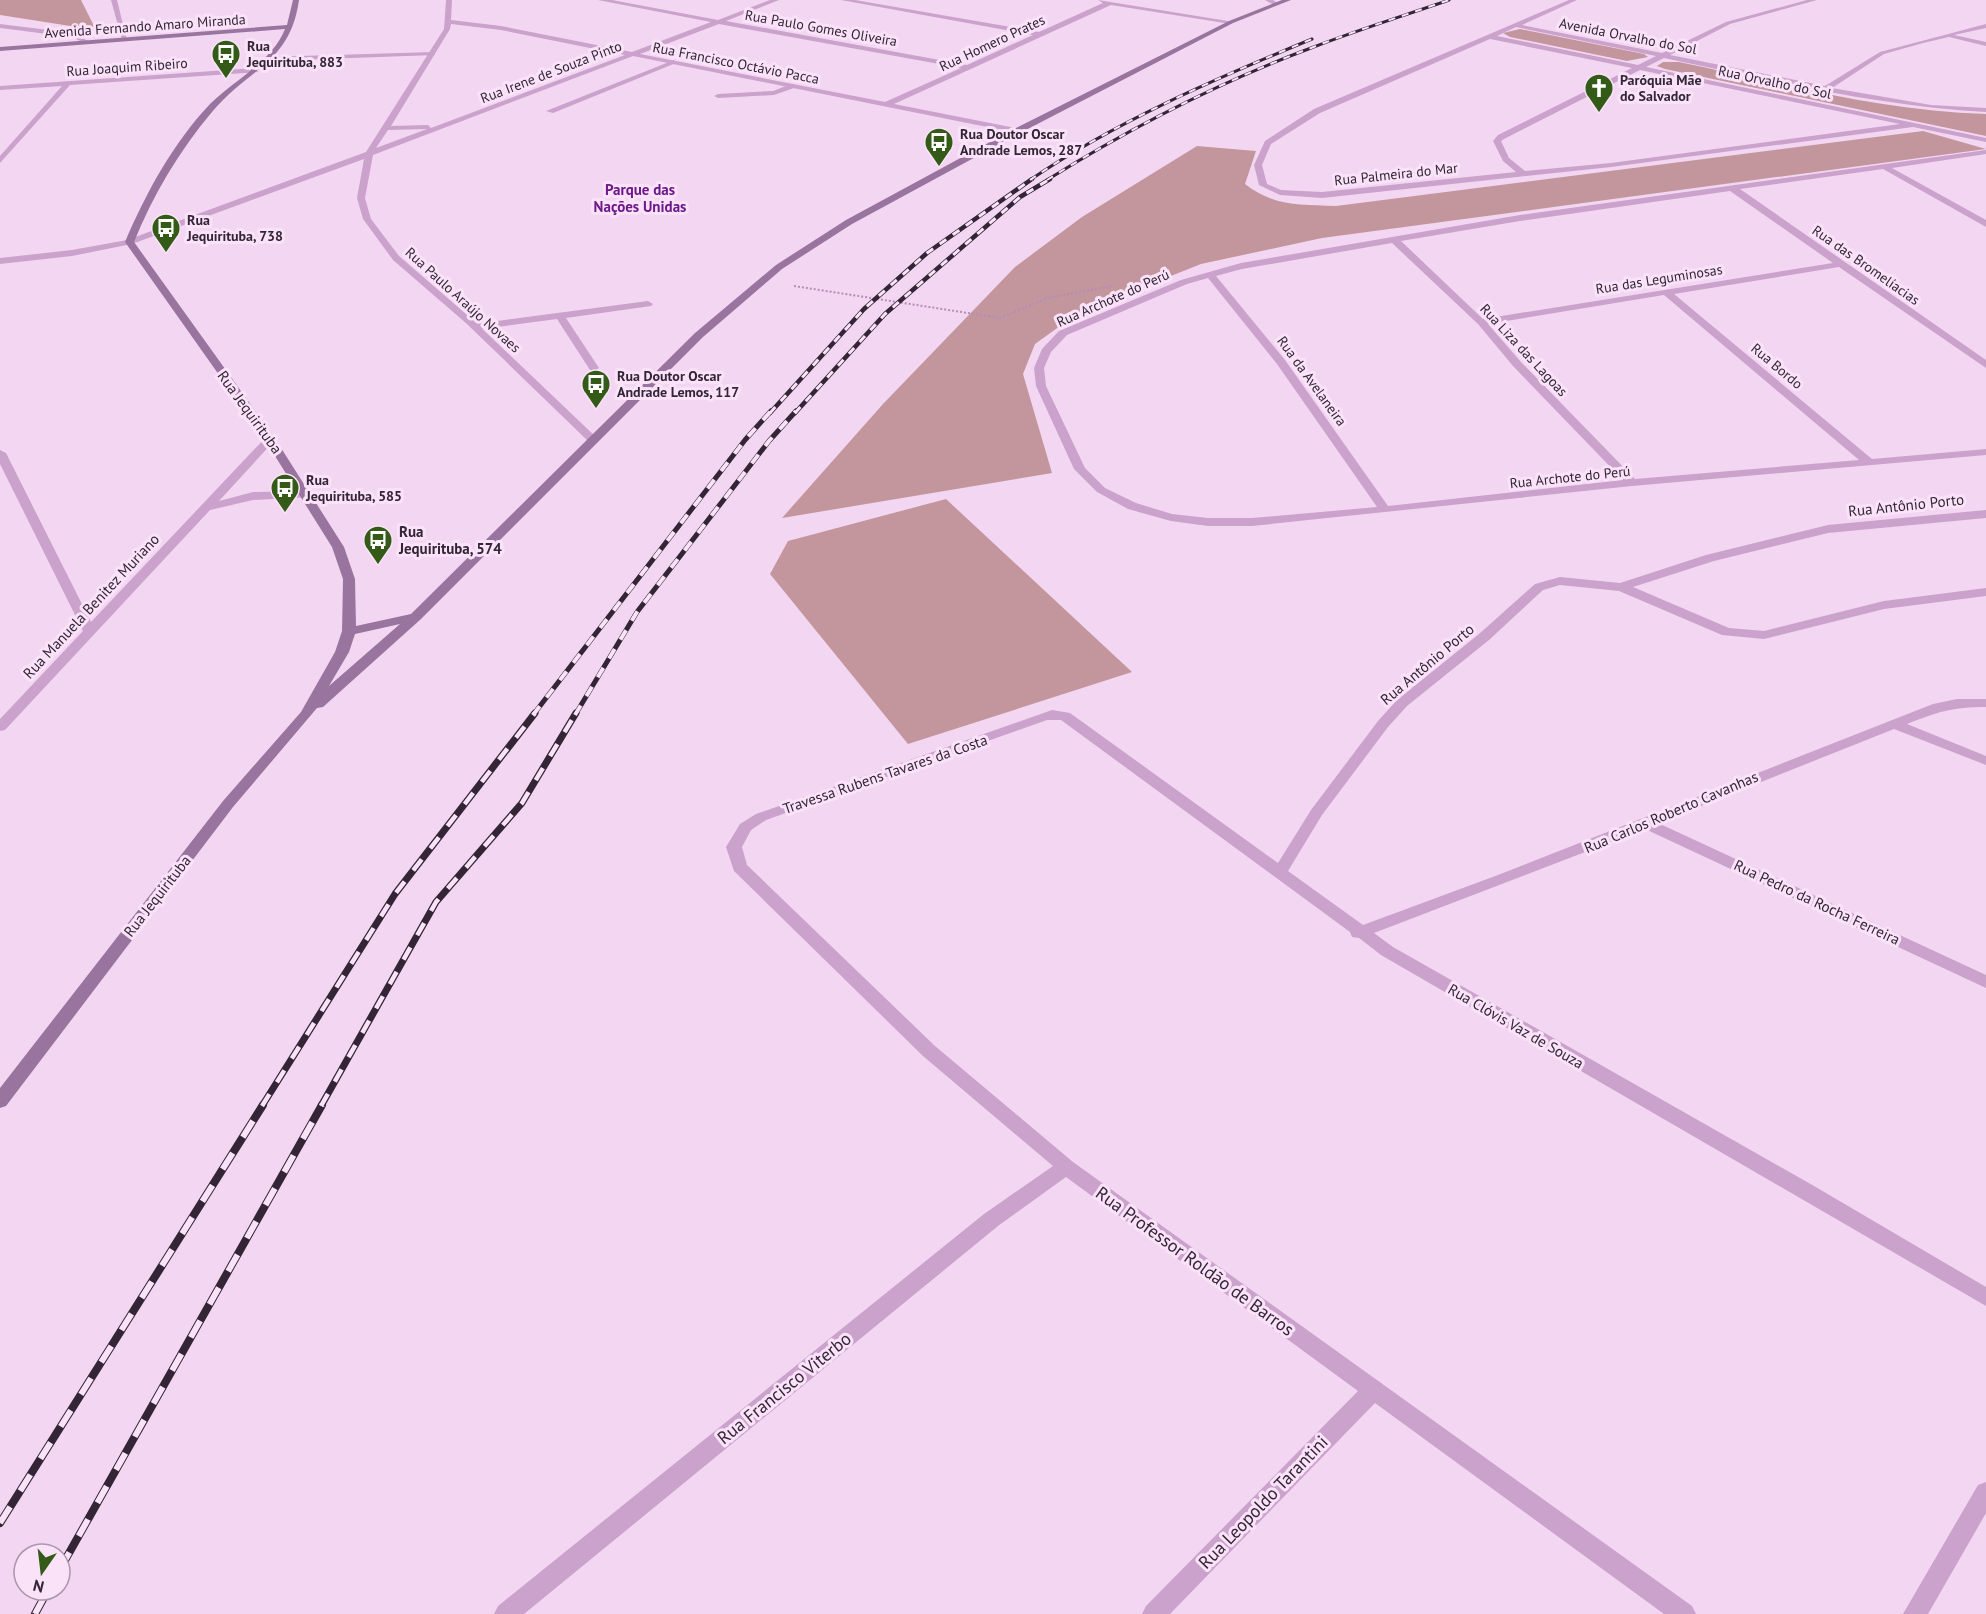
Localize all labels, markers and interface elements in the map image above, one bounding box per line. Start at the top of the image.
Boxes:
street label: Rua Paulo Gomes Oliveira [743,6,899,50]
street label: Avenida Fernando Amaro Miranda [44,10,246,42]
street label: Rua Homero Prates [936,11,1048,75]
street label: Avenida Orvalho do Sol [1558,14,1698,58]
place label: Rua Jequirituba, 883 [246,37,343,71]
street label: Rua Irene de Souza Pinto [478,37,624,107]
bus stop icon: Rua Jequirituba, 883 [210,38,242,80]
street label: Rua Francisco Octávio Pacca [651,38,821,88]
street label: Rua Joaquim Ribeiro [66,54,188,80]
street label: Rua Orvalho do Sol [1717,61,1833,103]
place label: Paróquia Mãe do Salvador [1620,71,1702,105]
church icon: Paróquia Mãe do Salvador [1583,72,1615,114]
place label: Rua Doutor Oscar Andrade Lemos, 287 [960,125,1082,159]
bus stop icon: Rua Doutor Oscar Andrade Lemos, 287 [923,126,955,168]
street label: Rua Palmeira do Mar [1333,159,1459,189]
district label: Parque das Nações Unidas [594,180,686,216]
place label: Rua Jequirituba, 738 [186,211,283,245]
bus stop icon: Rua Jequirituba, 738 [150,212,182,254]
street label: Rua das Bromelíacias [1809,221,1923,309]
street label: Rua Paulo Araújo Novaes [402,243,524,357]
street label: Rua das Leguminosas [1594,260,1724,298]
street label: Rua Archote do Perú [1054,265,1172,331]
street label: Rua Liza das Lagoas [1476,300,1572,400]
street label: Rua da Avelaneira [1273,332,1351,430]
street label: Rua Bordo [1748,339,1806,393]
street label: Rua Jequirituba [213,367,287,457]
place label: Rua Doutor Oscar Andrade Lemos, 117 [617,367,739,401]
bus stop icon: Rua Doutor Oscar Andrade Lemos, 117 [580,368,612,410]
street label: Rua Archote do Perú [1509,462,1631,492]
place label: Rua Jequirituba, 585 [305,471,402,505]
bus stop icon: Rua Jequirituba, 585 [269,472,301,514]
street label: Rua Antônio Porto [1847,489,1965,521]
place label: Rua Jequirituba, 574 [398,522,502,558]
bus stop icon: Rua Jequirituba, 574 [362,524,394,566]
street label: Rua Manuela Benitez Muriano [19,530,163,682]
street label: Rua Antônio Porto [1376,619,1478,709]
street label: Travessa Rubens Tavares da Costa [780,730,990,818]
street label: Rua Carlos Roberto Cavanhas [1581,767,1761,857]
street label: Rua Jequirituba [119,851,195,941]
street label: Rua Pedro da Rocha Ferreira [1731,855,1903,949]
street label: Rua Clóvis Vaz de Souza [1445,979,1587,1073]
street label: Rua Professor Roldão de Barros [1091,1181,1299,1341]
street label: Rua Francisco Viterbo [712,1327,856,1449]
street label: Rua Leopoldo Tarantini [1193,1431,1333,1573]
north arrow [12,1542,72,1602]
text: N [31,1576,46,1598]

